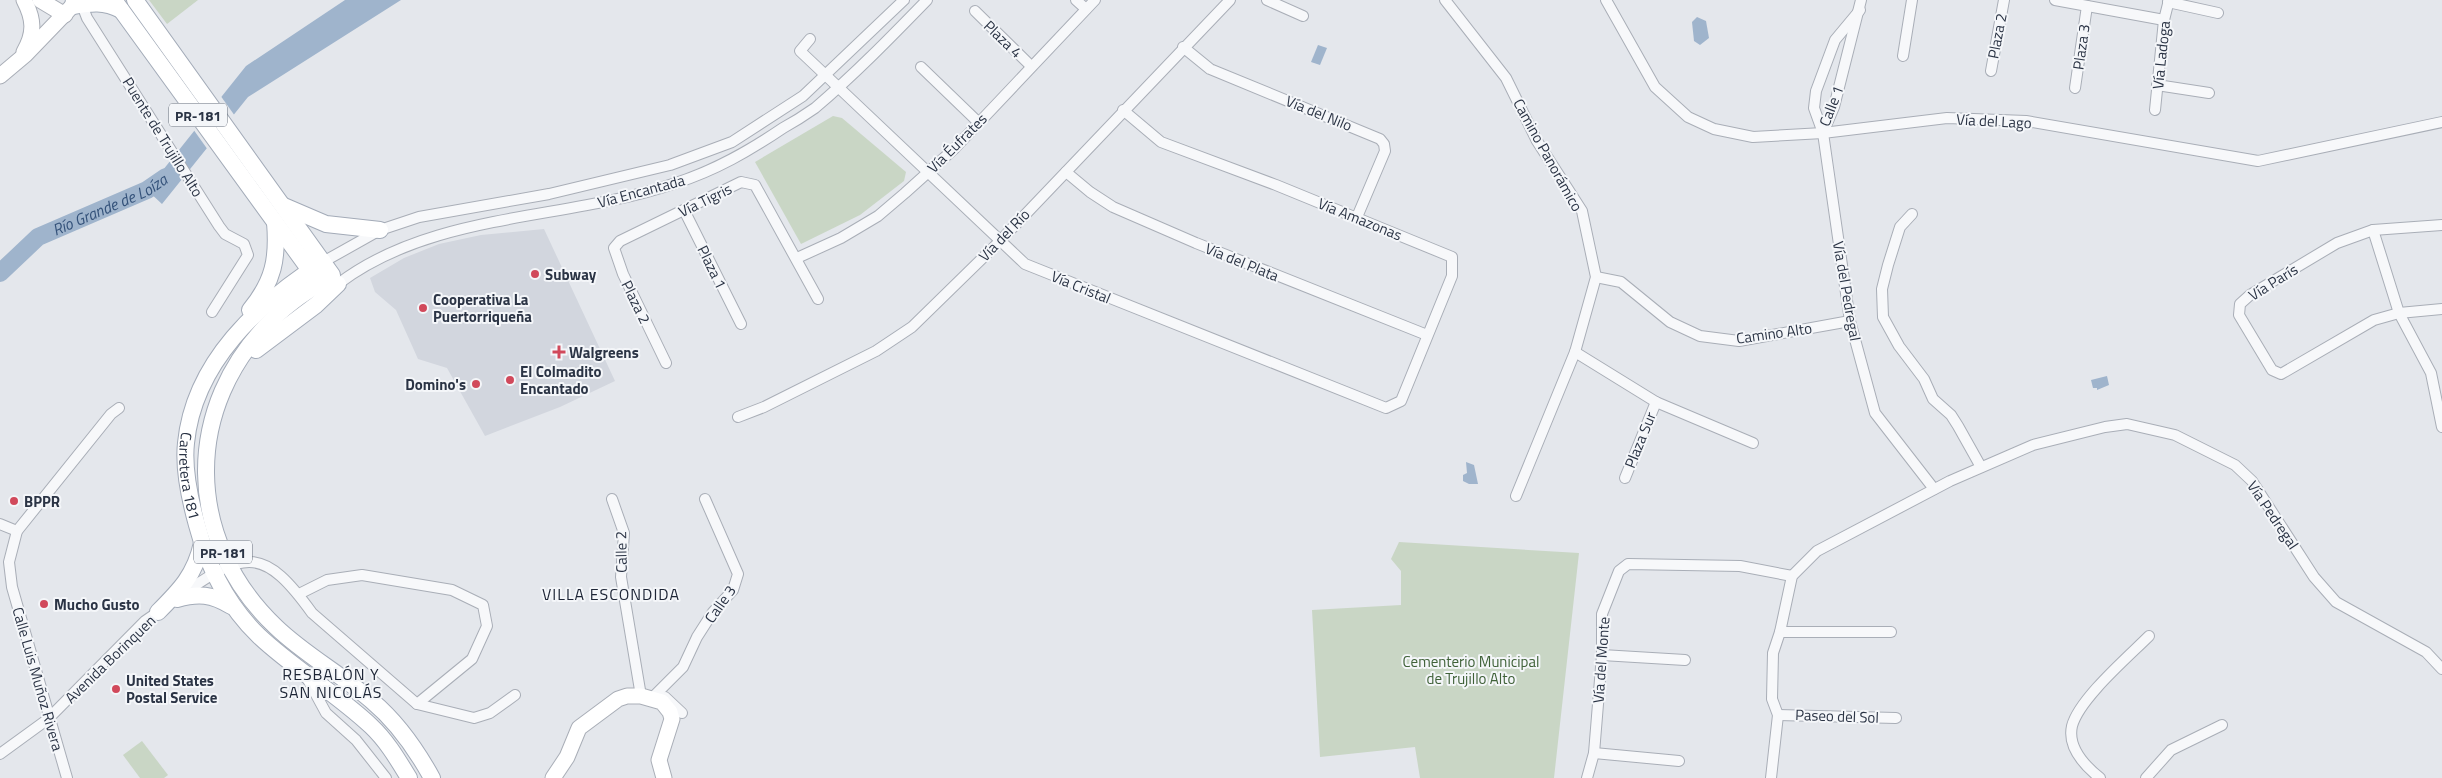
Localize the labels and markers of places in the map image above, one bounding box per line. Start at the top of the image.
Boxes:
place label: Subway [545,263,597,286]
marker: Subway [529,268,541,280]
place label: Cooperativa La Puertorriqueña [433,288,532,328]
marker: Cooperativa La Puertorriqueña [417,302,429,314]
place label: Walgreens [569,341,639,364]
marker: Walgreens [553,346,565,358]
place label: El Colmadito Encantado [520,360,602,400]
place label: Domino's [405,373,466,396]
marker: El Colmadito Encantado [504,374,516,386]
marker: Domino's [470,378,482,390]
place label: BPPR [24,490,60,513]
marker: BPPR [8,495,20,507]
place label: Mucho Gusto [54,593,139,616]
marker: Mucho Gusto [38,598,50,610]
place label: United States Postal Service [126,669,218,709]
marker: United States Postal Service [110,683,122,695]

